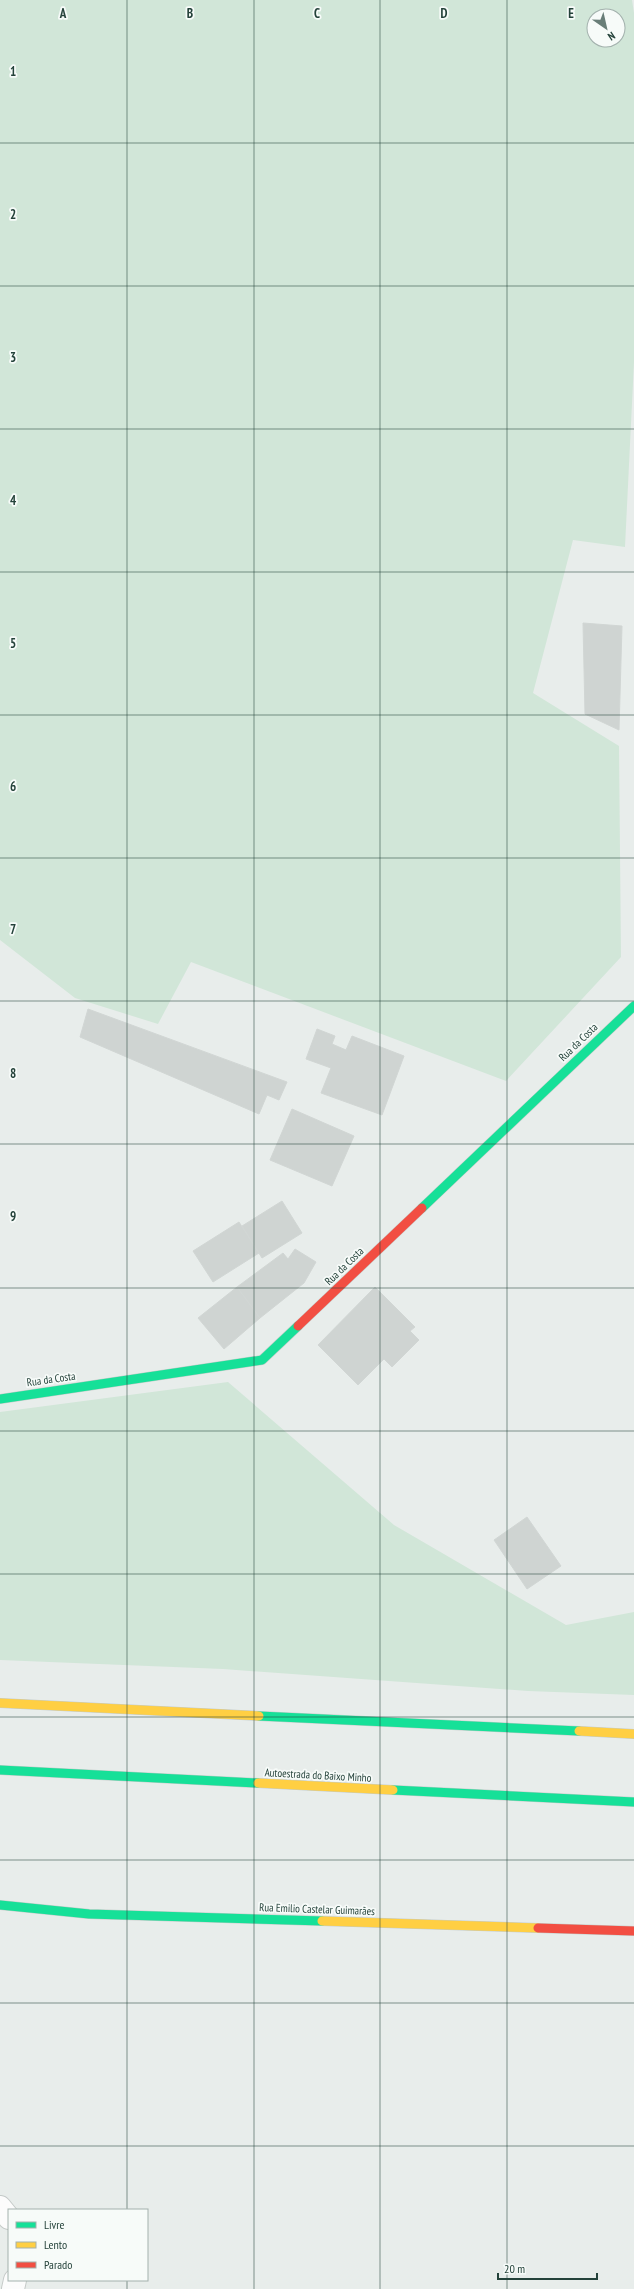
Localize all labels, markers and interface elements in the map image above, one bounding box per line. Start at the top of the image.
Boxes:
text: A [59,5,67,22]
text: B [187,5,193,22]
text: C [314,5,320,22]
text: D [441,5,448,22]
text: E [568,5,574,22]
north arrow [586,8,626,48]
text: N [605,29,618,44]
text: 1 [10,63,16,80]
text: 2 [10,206,16,223]
text: 3 [10,349,16,366]
text: 4 [10,492,17,509]
text: 5 [10,635,16,652]
text: 6 [10,778,16,795]
text: 7 [10,921,16,938]
street label: Rua da Costa [556,1020,600,1064]
text: 8 [10,1065,16,1082]
text: 9 [10,1208,16,1225]
street label: Rua da Costa [322,1244,366,1288]
street label: Rua da Costa [26,1369,76,1389]
street label: Autoestrada do Baixo Minho [264,1765,372,1785]
street label: Rua Emilio Castelar Guimarães [259,1900,375,1918]
legend [8,2209,148,2281]
text: Livre [44,2217,65,2232]
text: Lento [44,2237,67,2252]
scale bar [498,2255,597,2281]
text: Parado [44,2257,72,2272]
text: 20 m [504,2261,525,2276]

